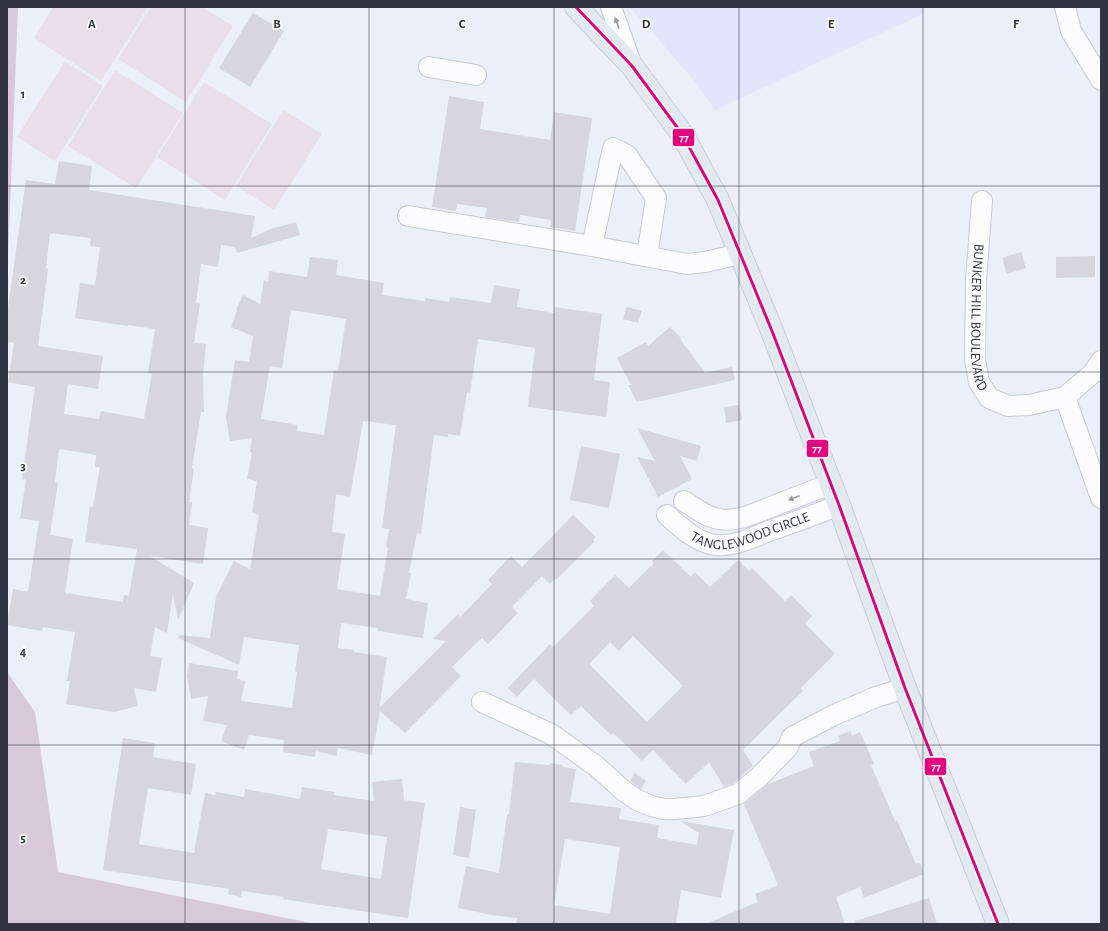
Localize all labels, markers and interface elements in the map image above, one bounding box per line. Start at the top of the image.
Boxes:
one-way arrow [613,17,619,29]
text: A [88,18,96,31]
text: B [273,18,281,31]
text: C [459,18,466,31]
text: D [642,18,651,31]
text: E [828,18,835,31]
text: F [1013,18,1020,31]
text: 1 [21,88,25,101]
line badge: 77 [672,128,695,147]
text: 77 [679,132,689,143]
street label: BUNKER HILL BOULEVARD [968,243,990,394]
text: 2 [20,274,26,287]
line badge: 77 [806,439,829,458]
text: 77 [812,443,822,454]
text: 3 [20,460,26,473]
one-way arrow [788,496,800,502]
street label: TANGLEWOOD CIRCLE [688,510,812,552]
text: 4 [20,646,27,659]
line badge: 77 [924,757,947,776]
text: 77 [931,761,941,772]
text: 5 [20,832,26,845]

